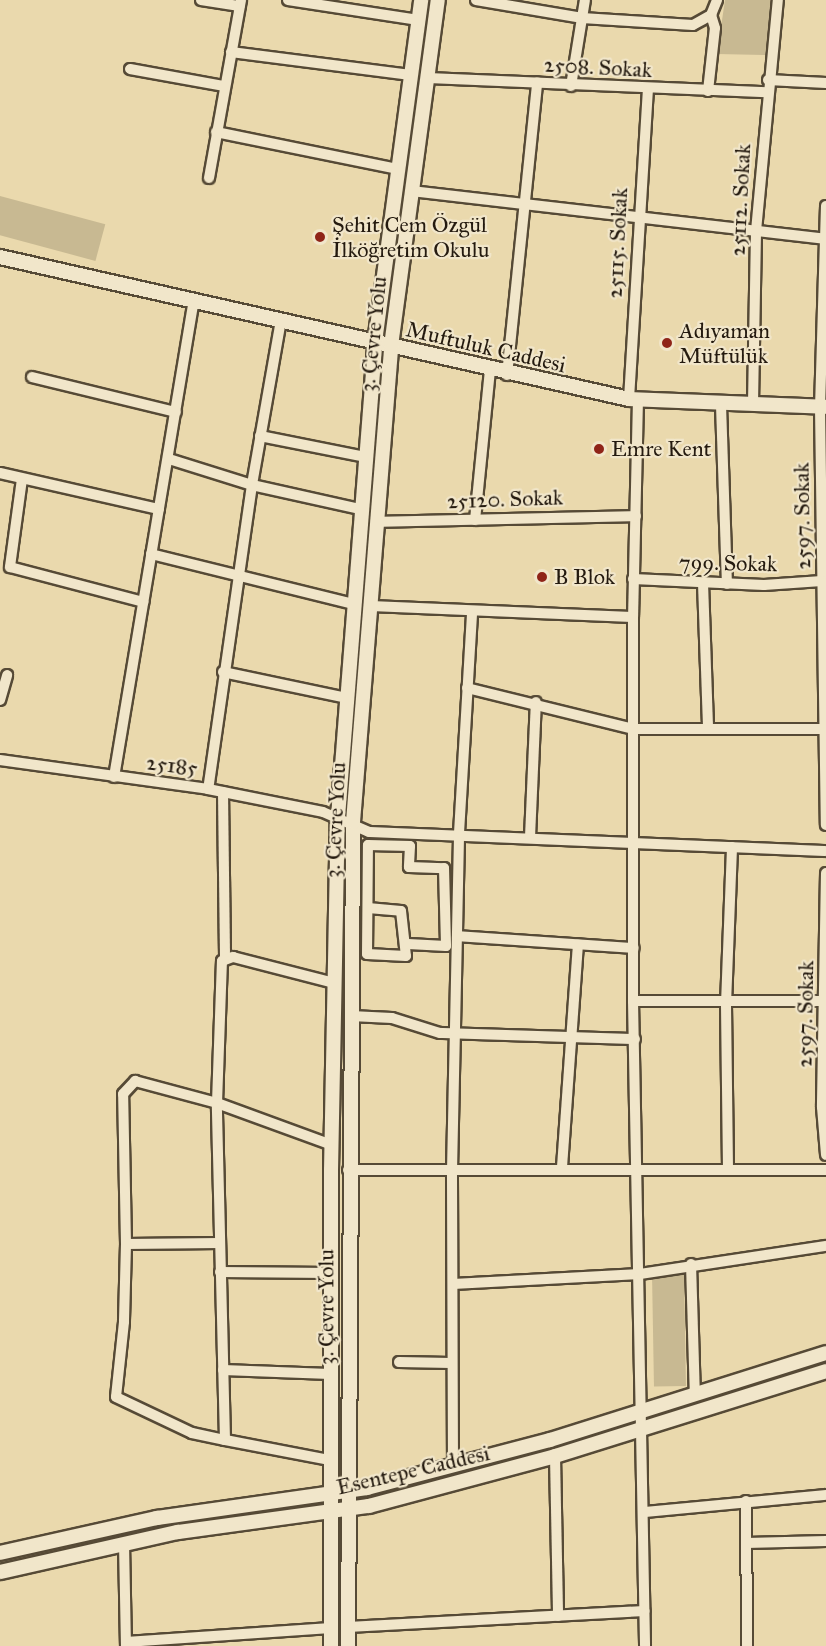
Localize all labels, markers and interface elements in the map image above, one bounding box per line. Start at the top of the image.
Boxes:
street label: 2508. Sokak [543,51,653,83]
street label: 25112. Sokak [724,143,756,257]
street label: 25115. Sokak [601,187,633,299]
place label: Şehit Cem Özgül İlköğretim Okulu [332,211,489,262]
marker: Şehit Cem Özgül İlköğretim Okulu [313,230,327,244]
street label: 3. Çevre Yolu [354,275,392,393]
street label: Muftuluk Caddesi [404,316,568,378]
place label: Adıyaman Müftülük [679,317,770,368]
marker: Adıyaman Müftülük [660,336,674,350]
place label: Emre Kent [611,436,711,462]
marker: Emre Kent [592,442,606,456]
street label: 2597. Sokak [788,462,816,570]
street label: 25120. Sokak [447,484,563,514]
street label: 799. Sokak [679,549,777,577]
place label: B Blok [554,564,615,590]
marker: B Blok [535,570,549,584]
street label: 25185 [145,749,199,781]
street label: 3. Çevre Yolu [319,761,351,879]
street label: 2597. Sokak [791,960,819,1068]
street label: 3. Çevre Yolu [313,1249,339,1365]
street label: Esentepe Caddesi [334,1440,492,1500]

